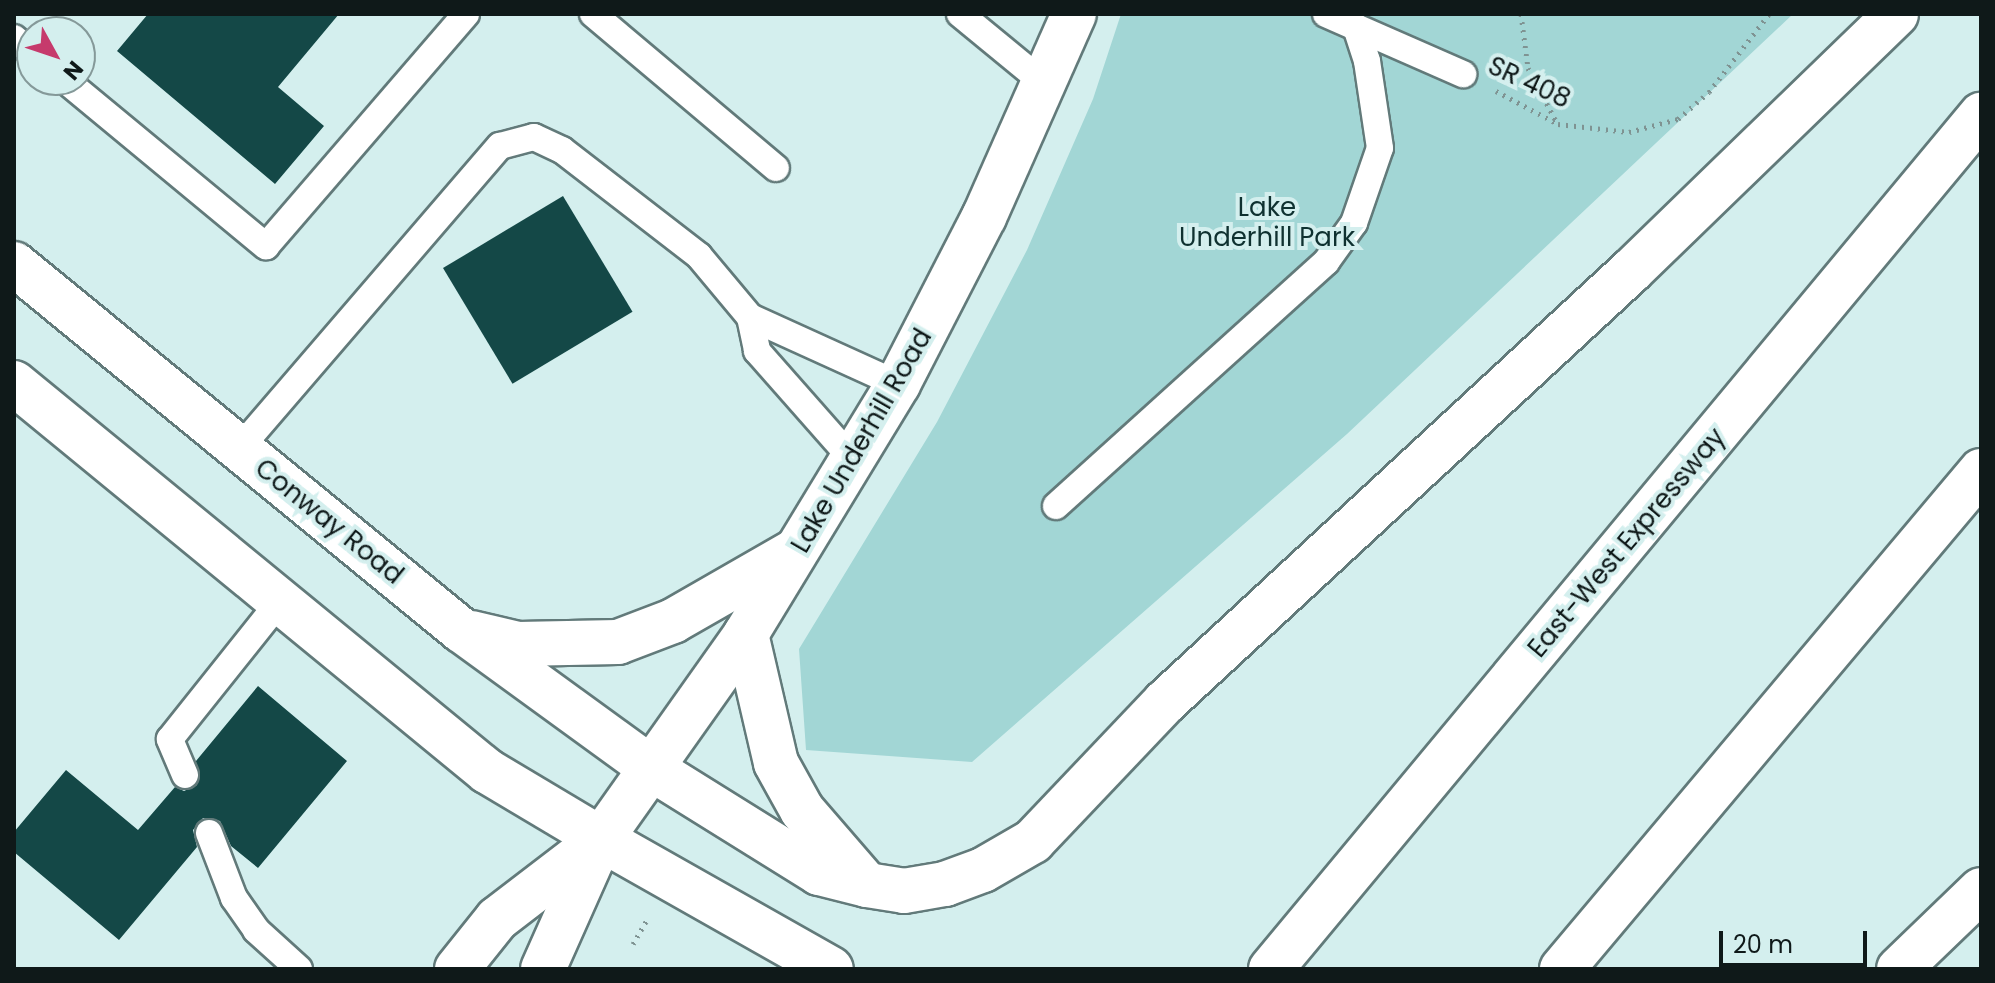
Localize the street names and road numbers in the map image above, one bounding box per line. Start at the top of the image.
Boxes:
street label: SR 408 [1483,50,1575,116]
street label: Lake Underhill Road [785,324,939,558]
street label: East-West Expressway [1522,422,1732,664]
street label: Conway Road [249,453,409,591]

